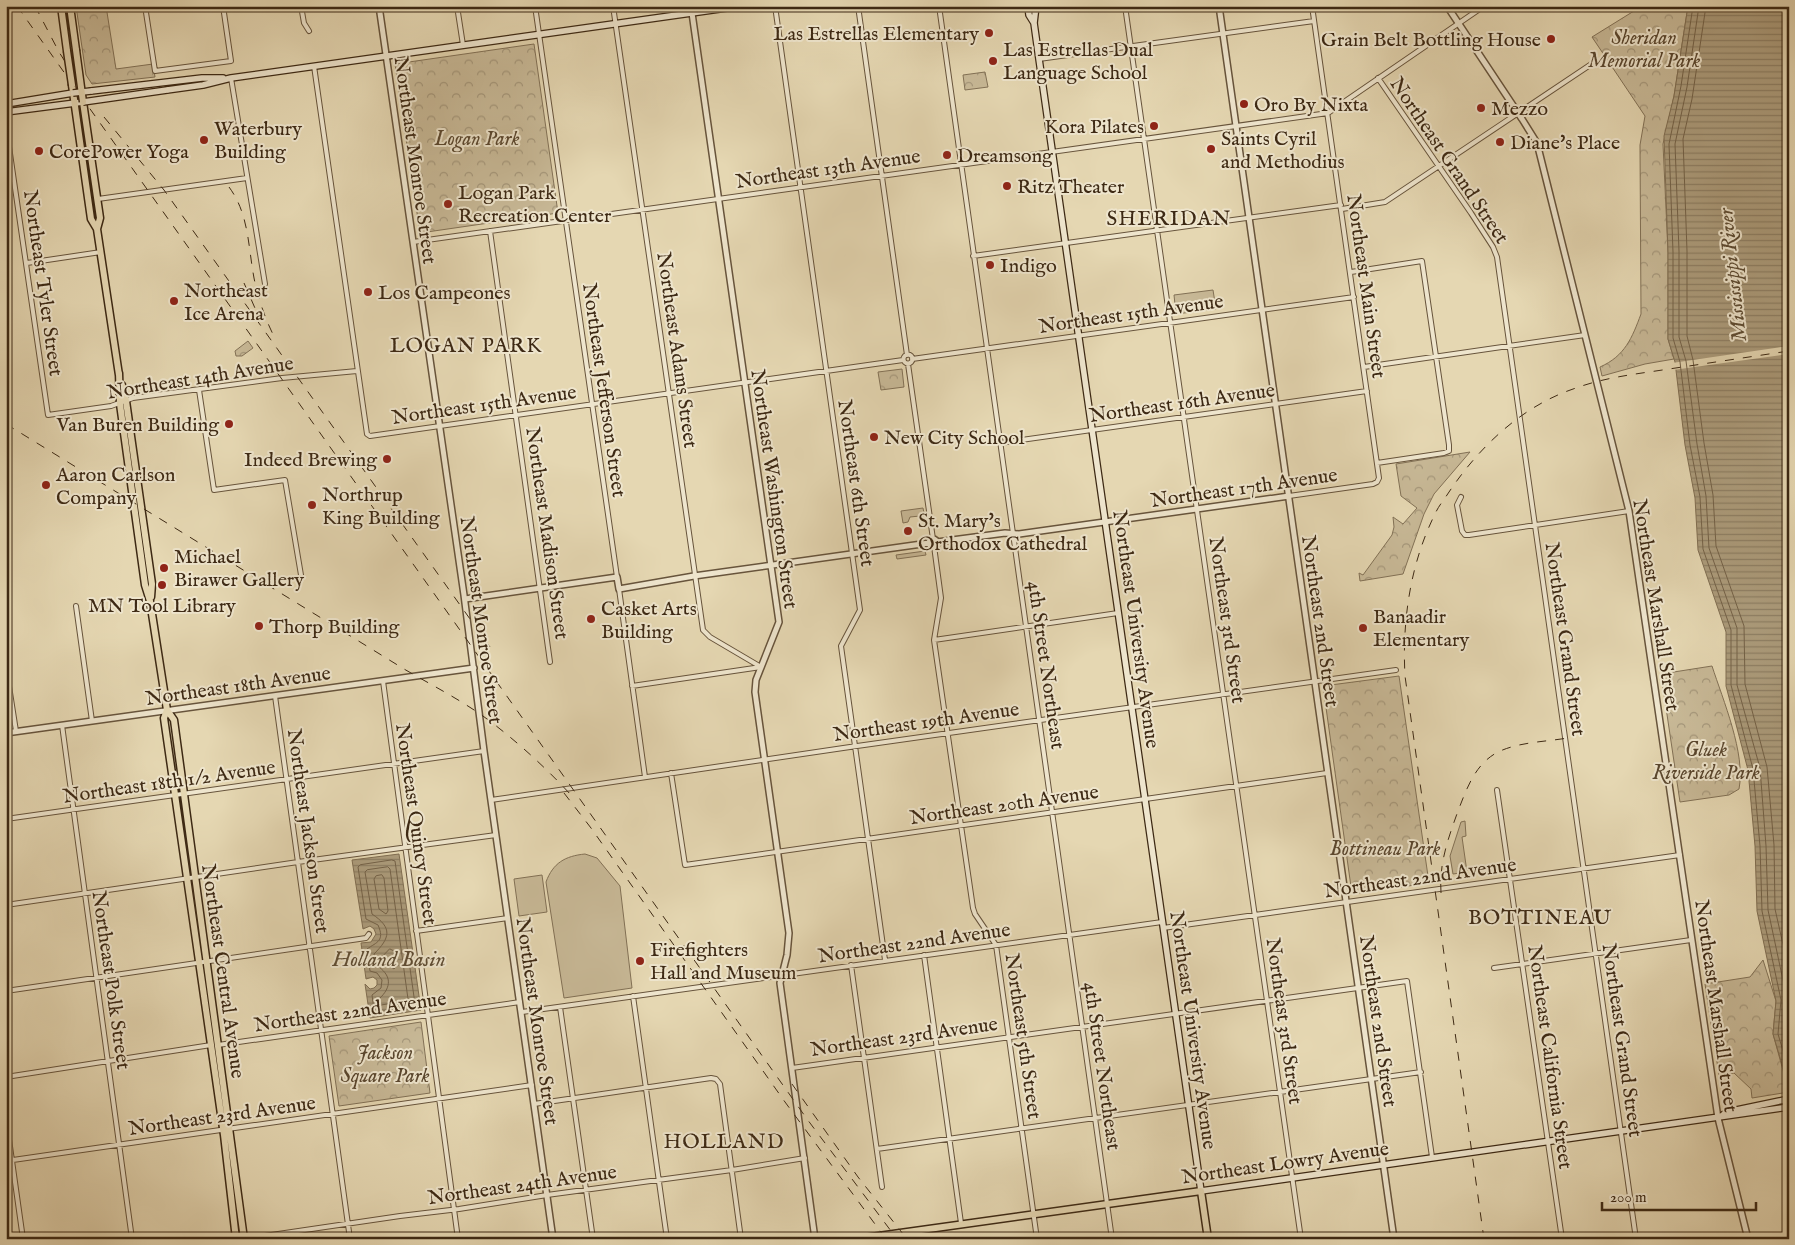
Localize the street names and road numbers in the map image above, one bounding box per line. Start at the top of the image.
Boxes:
street label: Northeast Monroe Street [388,55,442,266]
street label: Northeast Grand Street [1384,73,1514,249]
street label: Northeast 13th Avenue [734,144,922,195]
street label: Northeast Tyler Street [17,189,68,378]
street label: Northeast Main Street [1340,192,1391,380]
street label: Northeast Adams Street [650,251,703,450]
street label: Northeast Jefferson Street [576,281,631,499]
street label: Northeast 15th Avenue [1037,289,1225,340]
street label: Northeast 14th Avenue [105,351,295,406]
street label: Northeast Washington Street [744,368,803,611]
street label: Northeast 16th Avenue [1088,378,1277,429]
street label: Northeast 15th Avenue [390,380,578,431]
street label: Northeast 6th Street [831,398,880,568]
street label: Northeast Madison Street [519,425,574,641]
street label: Northeast 17th Avenue [1149,463,1339,514]
street label: Northeast Marshall Street [1626,497,1685,713]
street label: Northeast University Avenue [1106,508,1165,750]
street label: Northeast Monroe Street [454,515,508,726]
street label: Northeast 2nd Street [1295,534,1344,709]
street label: Northeast 3rd Street [1202,535,1251,705]
street label: Northeast Grand Street [1539,541,1591,738]
street label: 4th Street Northeast [1021,579,1070,751]
street label: Northeast 18th Avenue [144,661,332,712]
street label: Northeast 19th Avenue [832,697,1021,748]
street label: Northeast Quincy Street [389,722,442,927]
street label: Northeast Jackson Street [281,727,334,935]
street label: Northeast 18th 1/2 Avenue [61,755,277,810]
street label: Northeast 20th Avenue [908,780,1100,831]
street label: Northeast 22nd Avenue [1322,853,1518,904]
street label: Northeast Central Avenue [195,862,250,1080]
street label: Northeast Polk Street [86,889,135,1071]
street label: Northeast Marshall Street [1688,898,1743,1114]
street label: Northeast University Avenue [1163,909,1222,1151]
street label: Northeast Monroe Street [510,916,564,1127]
street label: Northeast 22nd Avenue [816,918,1012,969]
street label: Northeast 2nd Street [1353,934,1402,1109]
street label: Northeast 3rd Street [1259,936,1308,1106]
street label: Northeast Grand Street [1596,942,1648,1139]
street label: Northeast California Street [1521,944,1578,1171]
street label: Northeast 5th Street [999,952,1047,1121]
street label: 4th Street Northeast [1077,980,1126,1152]
street label: Northeast 22nd Avenue [252,987,448,1038]
street label: Northeast 23rd Avenue [809,1012,999,1063]
street label: Northeast 23rd Avenue [127,1091,317,1142]
street label: Northeast Lowry Avenue [1180,1137,1390,1190]
street label: Northeast 24th Avenue [426,1160,618,1211]

